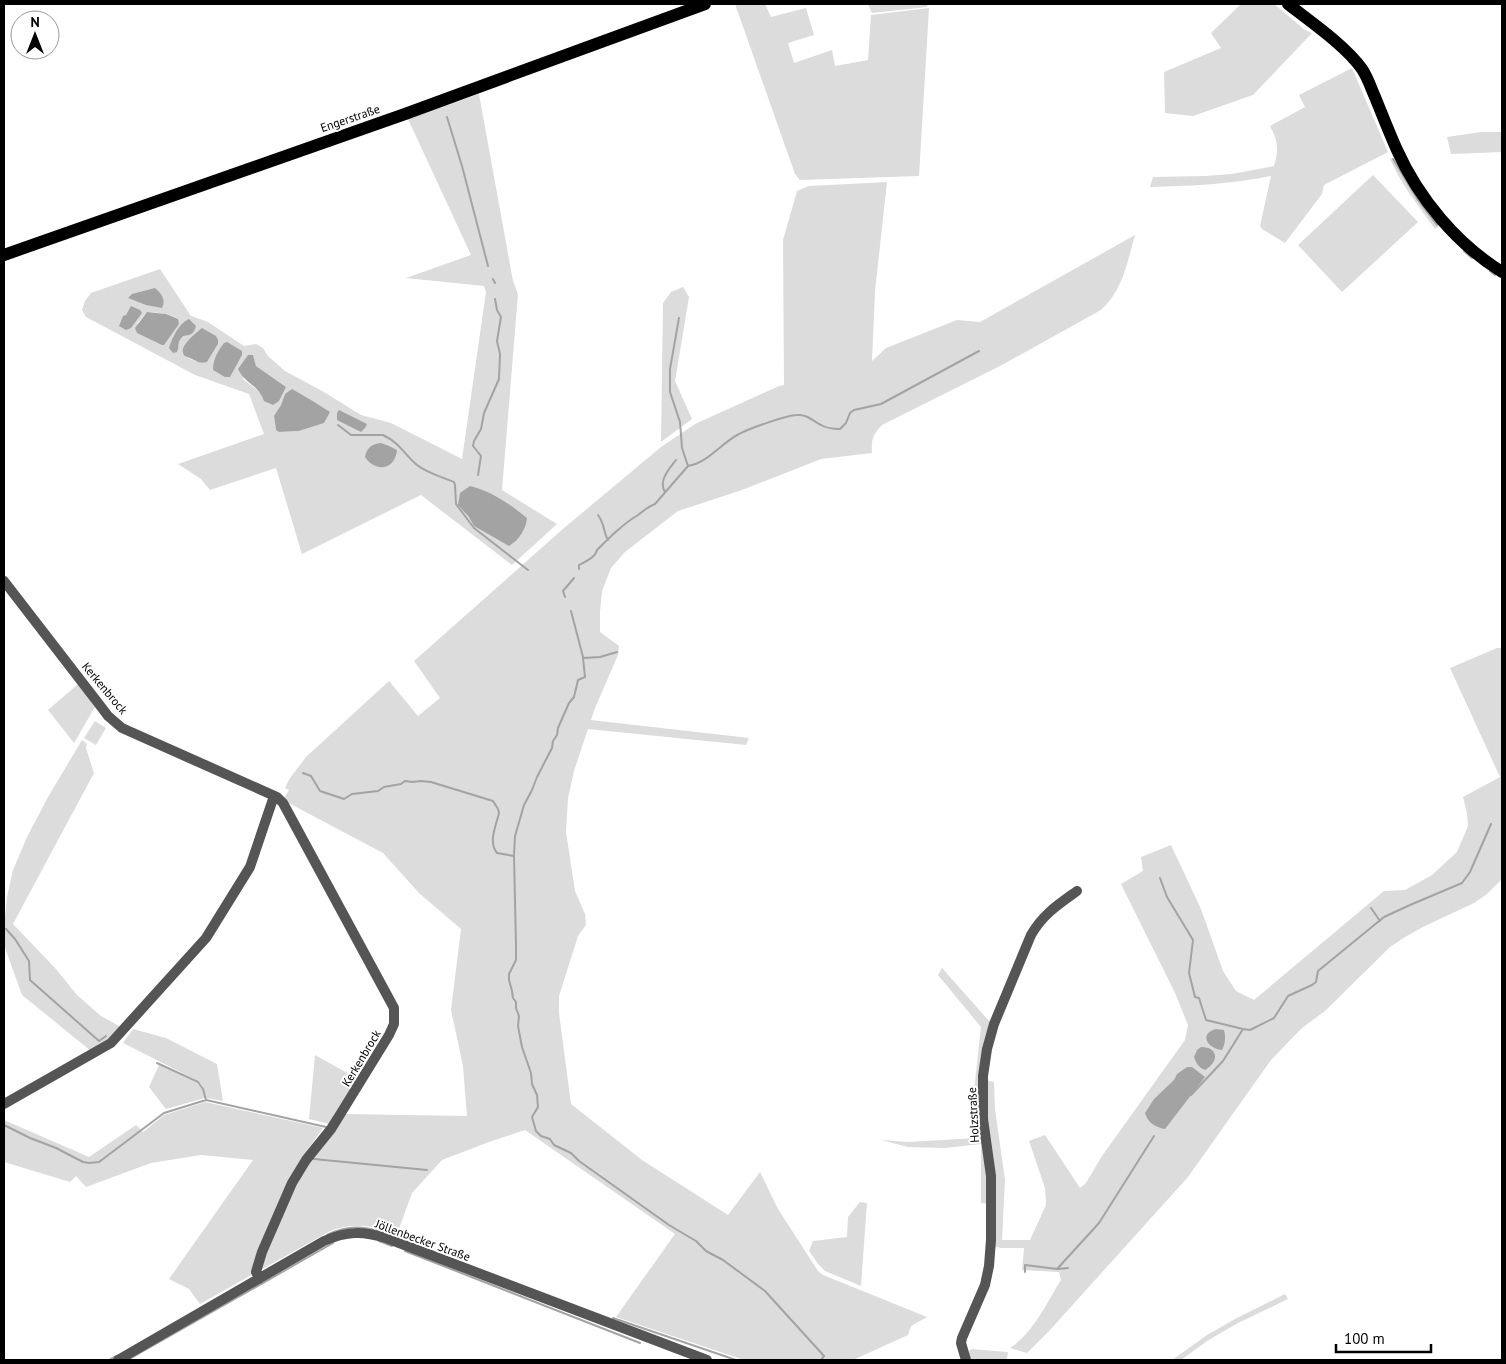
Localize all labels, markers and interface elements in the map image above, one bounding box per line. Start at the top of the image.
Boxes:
north arrow [10,10,60,60]
text: N [30,13,40,31]
street label: Engerstraße [318,101,382,135]
street label: Kerkenbrock [79,659,131,717]
street label: Kerkenbrock [338,1027,384,1089]
street label: Holzstraße [964,1087,982,1143]
street label: Jöllenbecker Straße [372,1215,473,1264]
scale bar [1336,1322,1431,1354]
text: 100 m [1344,1329,1385,1348]

